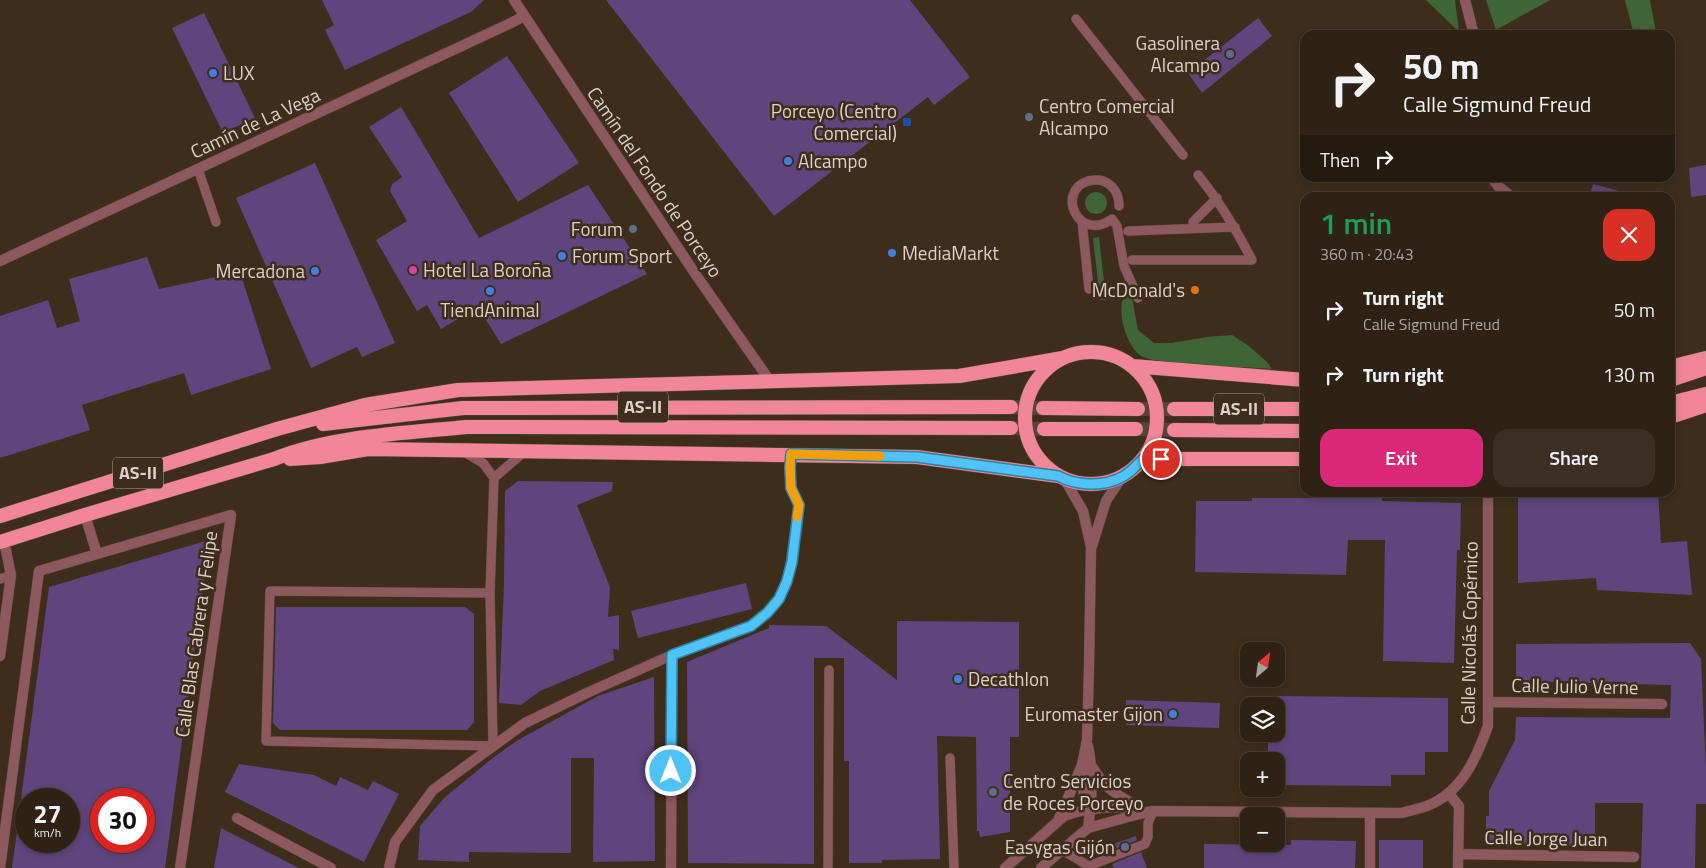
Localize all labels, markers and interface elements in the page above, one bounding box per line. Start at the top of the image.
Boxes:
place label: Gasolinera Alcampo [1135,28,1220,79]
text: 50 m [1403,39,1479,93]
marker: Gasolinera Alcampo [1224,48,1236,60]
icon: right [1320,50,1385,115]
place label: LUX [223,58,255,87]
marker: LUX [207,67,219,79]
street label: Camín de La Vega [185,80,325,165]
street label: Camín del Fondo de Porceyo [581,80,730,283]
text: Calle Sigmund Freud [1403,87,1591,121]
place label: Centro Comercial Alcampo [1039,91,1175,142]
place label: Porceyo (Centro Comercial) [771,96,897,147]
marker: Centro Comercial Alcampo [1023,111,1035,123]
marker: Porceyo (Centro Comercial) [901,116,913,128]
text: Then [1320,145,1360,174]
icon: right [1370,145,1398,173]
place label: Alcampo [798,146,867,175]
marker: Alcampo [782,155,794,167]
text: 1 min [1320,200,1392,246]
button: close [1603,209,1655,261]
place label: Forum [571,214,623,243]
marker: Forum [627,223,639,235]
place label: MediaMarkt [902,238,999,267]
place label: Forum Sport [572,241,672,270]
text: 360 m · 20:43 [1320,242,1414,266]
marker: MediaMarkt [886,247,898,259]
marker: Forum Sport [556,250,568,262]
place label: Hotel La Boroña [423,255,552,284]
place label: Mercadona [216,256,305,285]
marker: Hotel La Boroña [407,264,419,276]
marker: Mercadona [309,265,321,277]
place label: McDonald's [1092,275,1185,304]
text: Turn right [1363,283,1444,312]
marker: McDonald's [1189,284,1201,296]
marker: TiendAnimal [484,285,496,297]
place label: TiendAnimal [440,295,540,324]
text: 50 m [1614,295,1655,324]
icon: right [1320,296,1348,324]
text: Calle Sigmund Freud [1363,312,1500,336]
text: Turn right [1363,360,1444,389]
text: 130 m [1603,360,1655,389]
icon: right [1320,361,1348,389]
road number: AS-II [618,392,668,422]
road number: AS-II [1214,394,1264,424]
button: Exit [1320,429,1483,487]
button: Share [1493,429,1655,487]
pin [1140,438,1182,480]
icon: arrive [1147,445,1175,473]
road number: AS-II [113,458,163,488]
street label: Calle Blas Cabrera y Felipe [167,529,224,739]
street label: Calle Nicolás Copérnico [1452,541,1485,725]
north arrow [1240,642,1285,688]
map controls [1240,642,1285,852]
place label: Decathlon [968,664,1049,693]
street label: Calle Julio Verne [1511,670,1639,701]
marker: Decathlon [952,673,964,685]
button: layers [1240,697,1285,742]
place label: Euromaster Gijon [1025,699,1163,728]
marker: Euromaster Gijon [1167,708,1179,720]
position arrow [644,744,696,796]
button: + [1240,752,1285,797]
place label: Centro Servicios de Roces Porceyo [1003,766,1143,817]
marker: Centro Servicios de Roces Porceyo [987,786,999,798]
speed limit sign: 30 [90,788,155,853]
text: 27 [33,795,62,833]
button: − [1240,807,1285,852]
street label: Calle Jorge Juan [1484,822,1608,853]
text: km/h [34,823,61,842]
place label: Easygas Gijón [1005,832,1115,861]
marker: Easygas Gijón [1119,841,1131,853]

